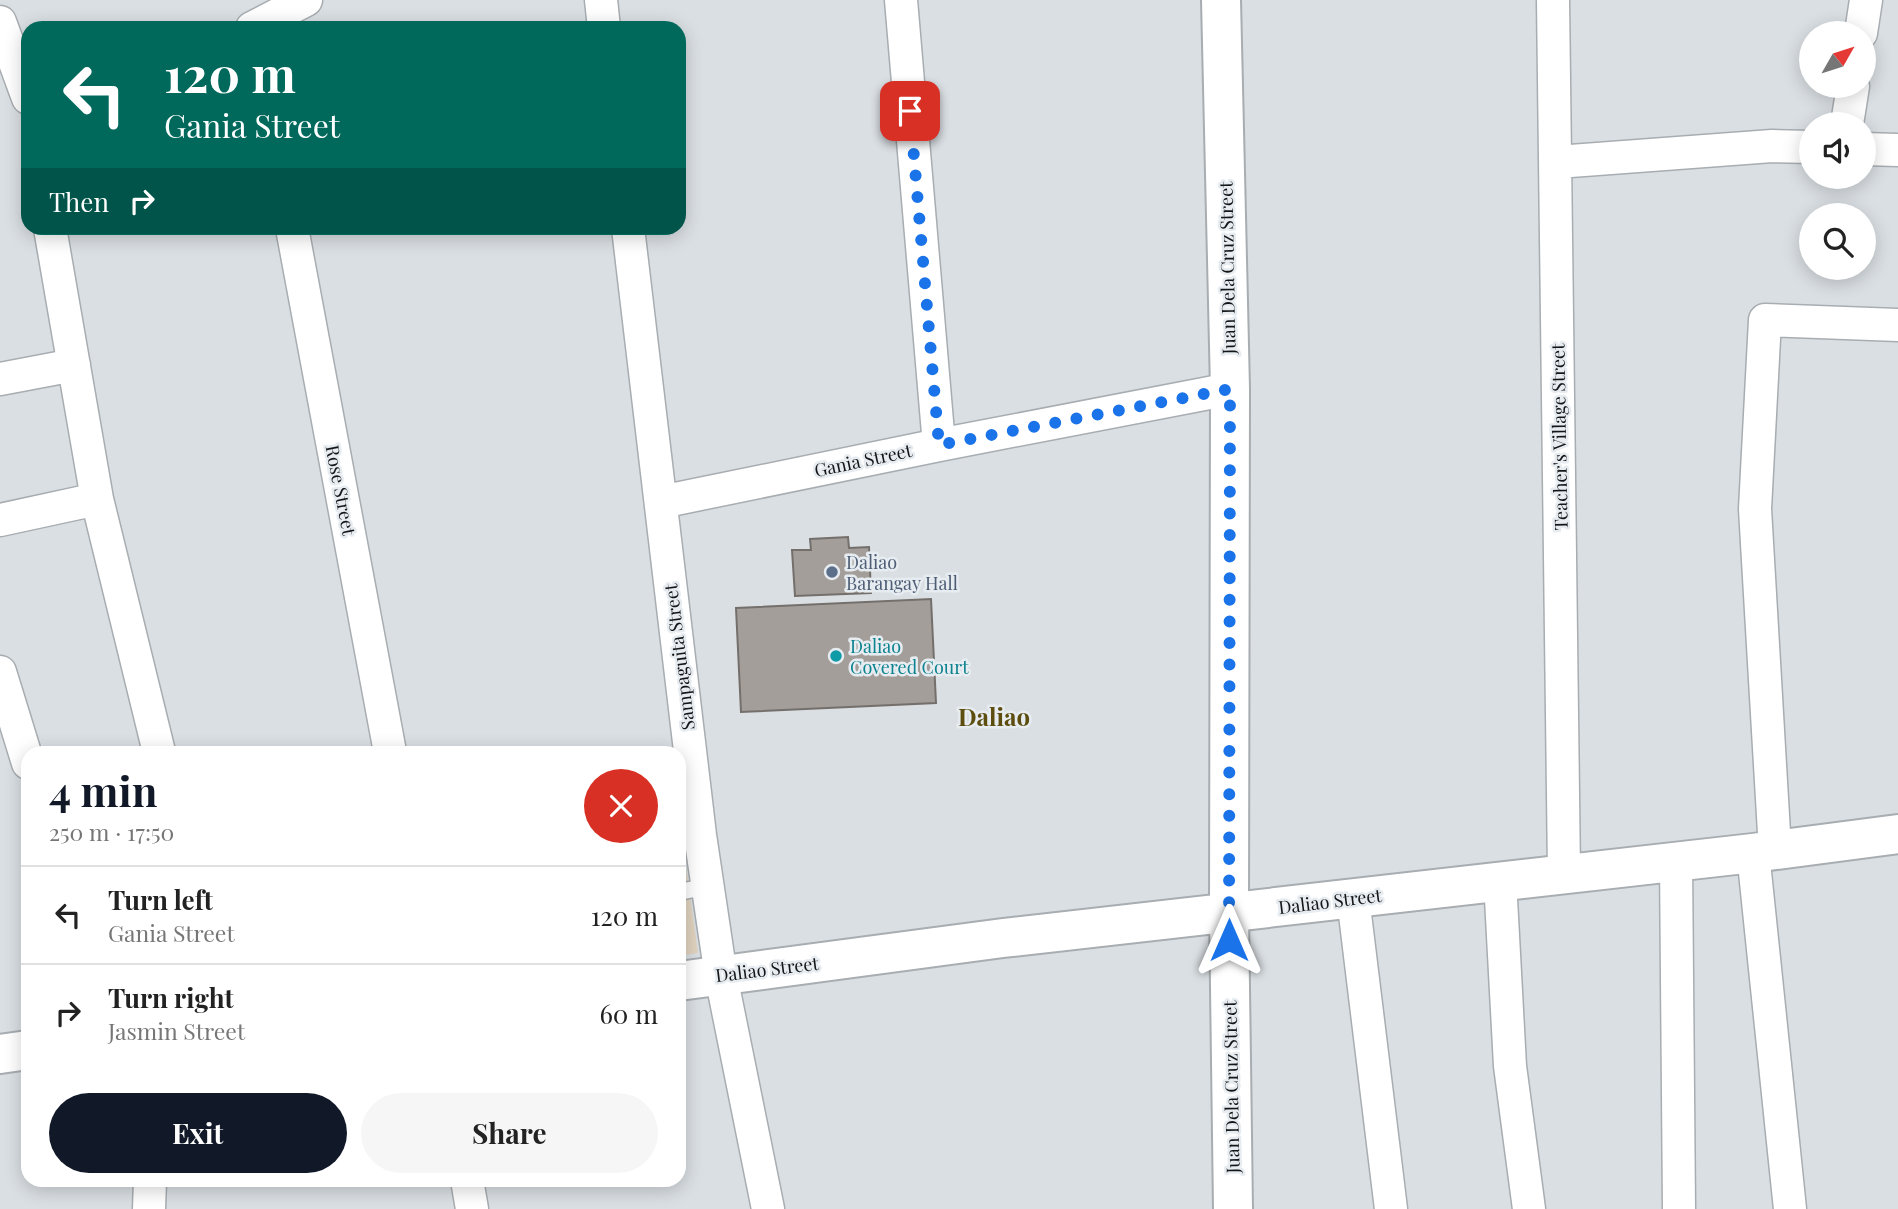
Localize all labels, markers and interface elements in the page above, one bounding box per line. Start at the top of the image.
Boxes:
north arrow [1799,21,1876,98]
map controls [1799,21,1876,280]
text: 120 m [164,40,296,105]
icon: left [49,49,140,140]
pin [880,81,940,141]
icon: arrive [891,92,929,130]
text: Gania Street [164,103,340,146]
button: sound [1799,112,1876,189]
street label: Juan Dela Cruz Street [1213,181,1241,356]
icon: right [123,182,161,220]
text: Then [49,184,109,219]
button: search [1799,203,1876,280]
street label: Teacher's Village Street [1545,343,1573,531]
street label: Gania Street [812,438,915,482]
street label: Rose Street [320,443,362,538]
place label: Daliao Barangay Hall [846,550,958,595]
marker: Daliao Barangay Hall [824,564,840,580]
street label: Sampaguita Street [658,582,700,732]
place label: Daliao Covered Court [850,634,969,679]
marker: Daliao Covered Court [828,648,844,664]
district label: Daliao [958,700,1030,732]
text: 4 min [49,762,158,818]
button: close [584,769,658,843]
text: 250 m · 17:50 [49,816,174,847]
text: Turn left [108,882,213,917]
street label: Daliao Street [1277,883,1384,919]
icon: left [49,896,87,934]
text: 120 m [591,898,658,933]
position arrow [1192,903,1266,977]
text: Gania Street [108,917,235,948]
street label: Daliao Street [714,951,821,987]
text: Turn right [108,980,234,1015]
icon: right [49,994,87,1032]
text: 60 m [599,996,658,1031]
street label: Juan Dela Cruz Street [1217,1000,1245,1175]
text: Jasmin Street [108,1015,245,1046]
button: Exit [49,1093,347,1173]
button: Share [361,1093,658,1173]

